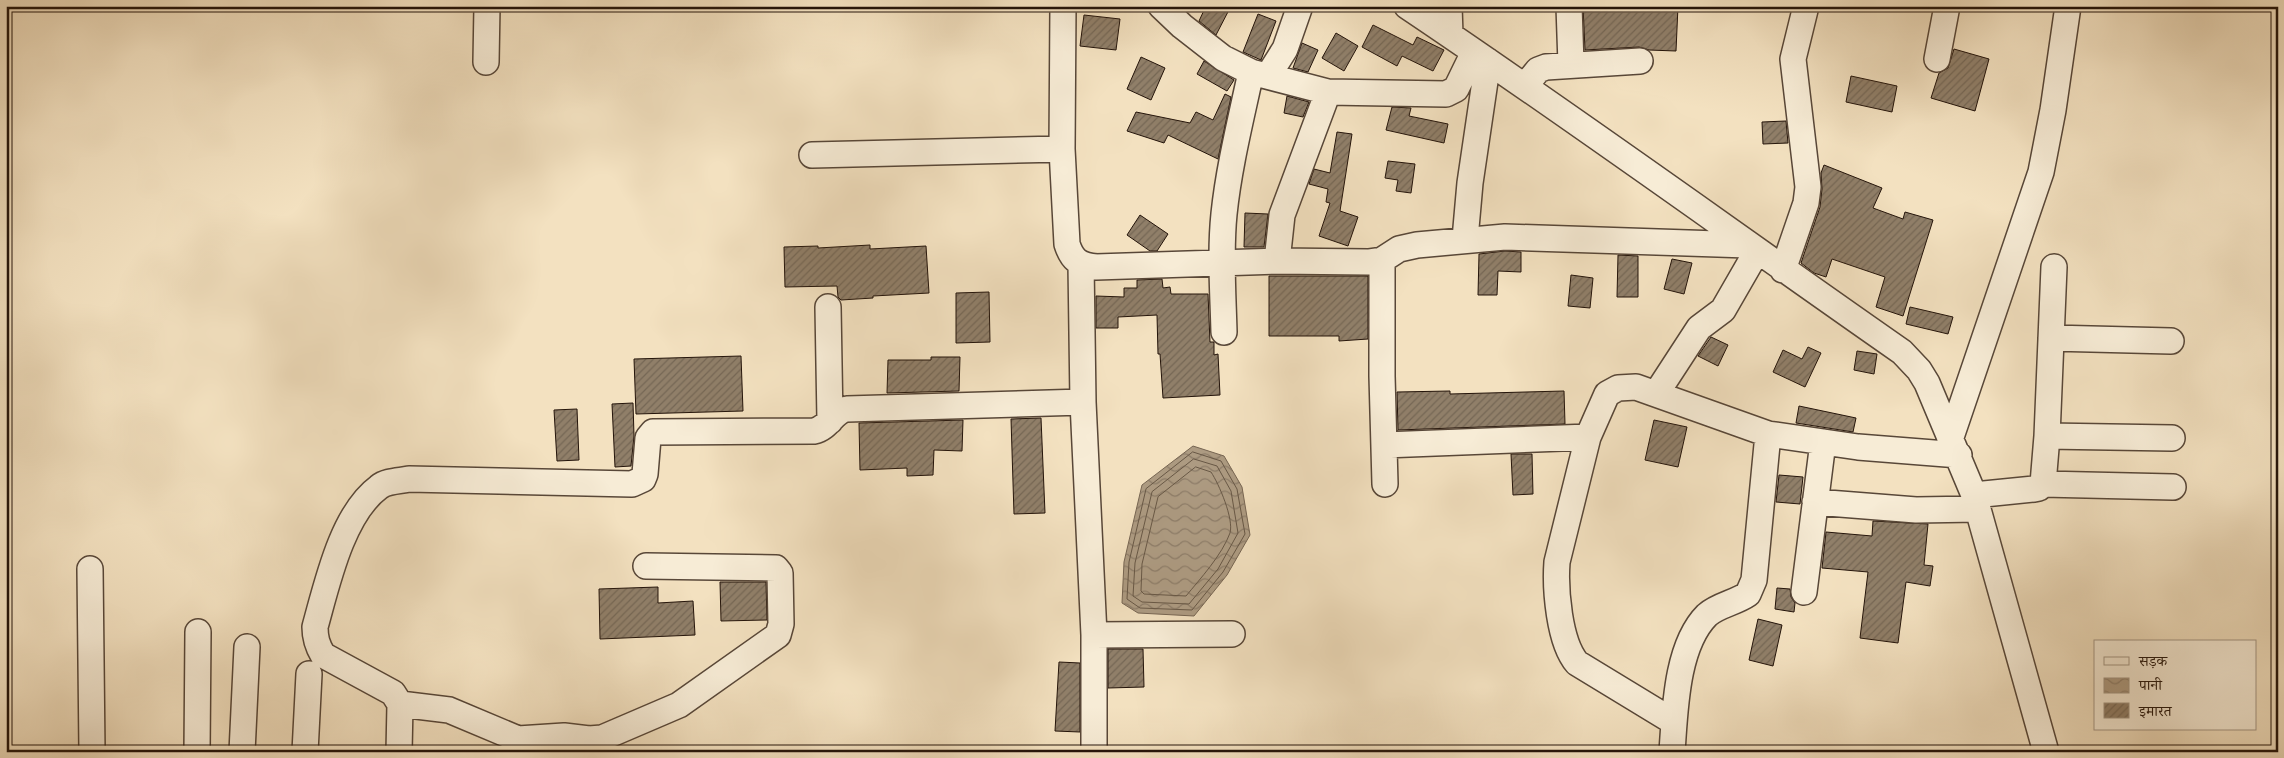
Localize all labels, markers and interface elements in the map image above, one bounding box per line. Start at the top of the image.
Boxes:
legend [2094,640,2256,730]
text: सड़क [2138,652,2168,671]
text: पानी [2138,676,2163,695]
text: इमारत [2138,702,2173,721]

